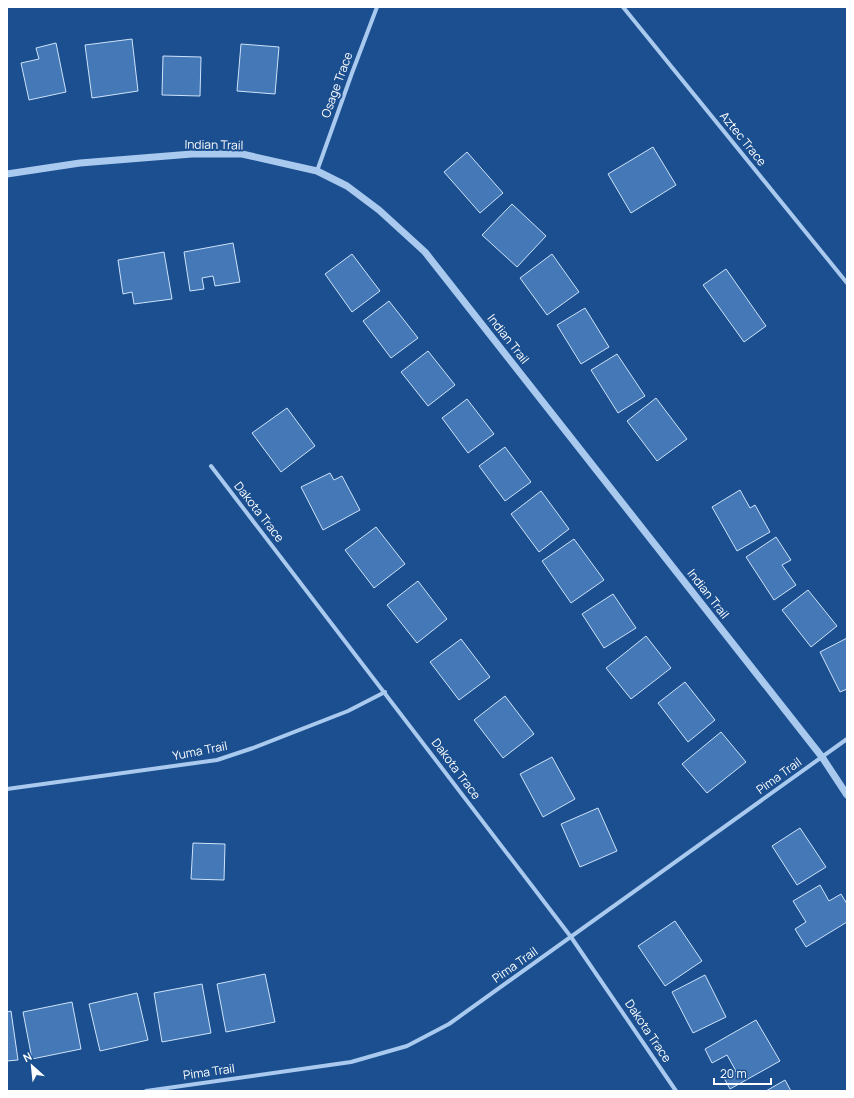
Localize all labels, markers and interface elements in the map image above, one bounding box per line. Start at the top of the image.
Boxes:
street label: Osage Trace [317,50,356,120]
street label: Aztec Trace [716,108,771,169]
street label: Indian Trail [184,135,244,154]
street label: Indian Trail [484,310,533,367]
street label: Dakota Trace [230,478,288,545]
street label: Indian Trail [684,565,733,622]
street label: Dakota Trace [428,735,485,803]
street label: Yuma Trail [171,737,229,764]
street label: Pima Trail [753,753,805,798]
street label: Pima Trail [488,943,541,987]
street label: Dakota Trace [621,996,676,1065]
north arrow [12,1046,52,1086]
text: N [20,1048,34,1065]
street label: Pima Trail [182,1059,236,1084]
scale bar [714,1060,771,1086]
text: 20 m [720,1065,747,1082]

